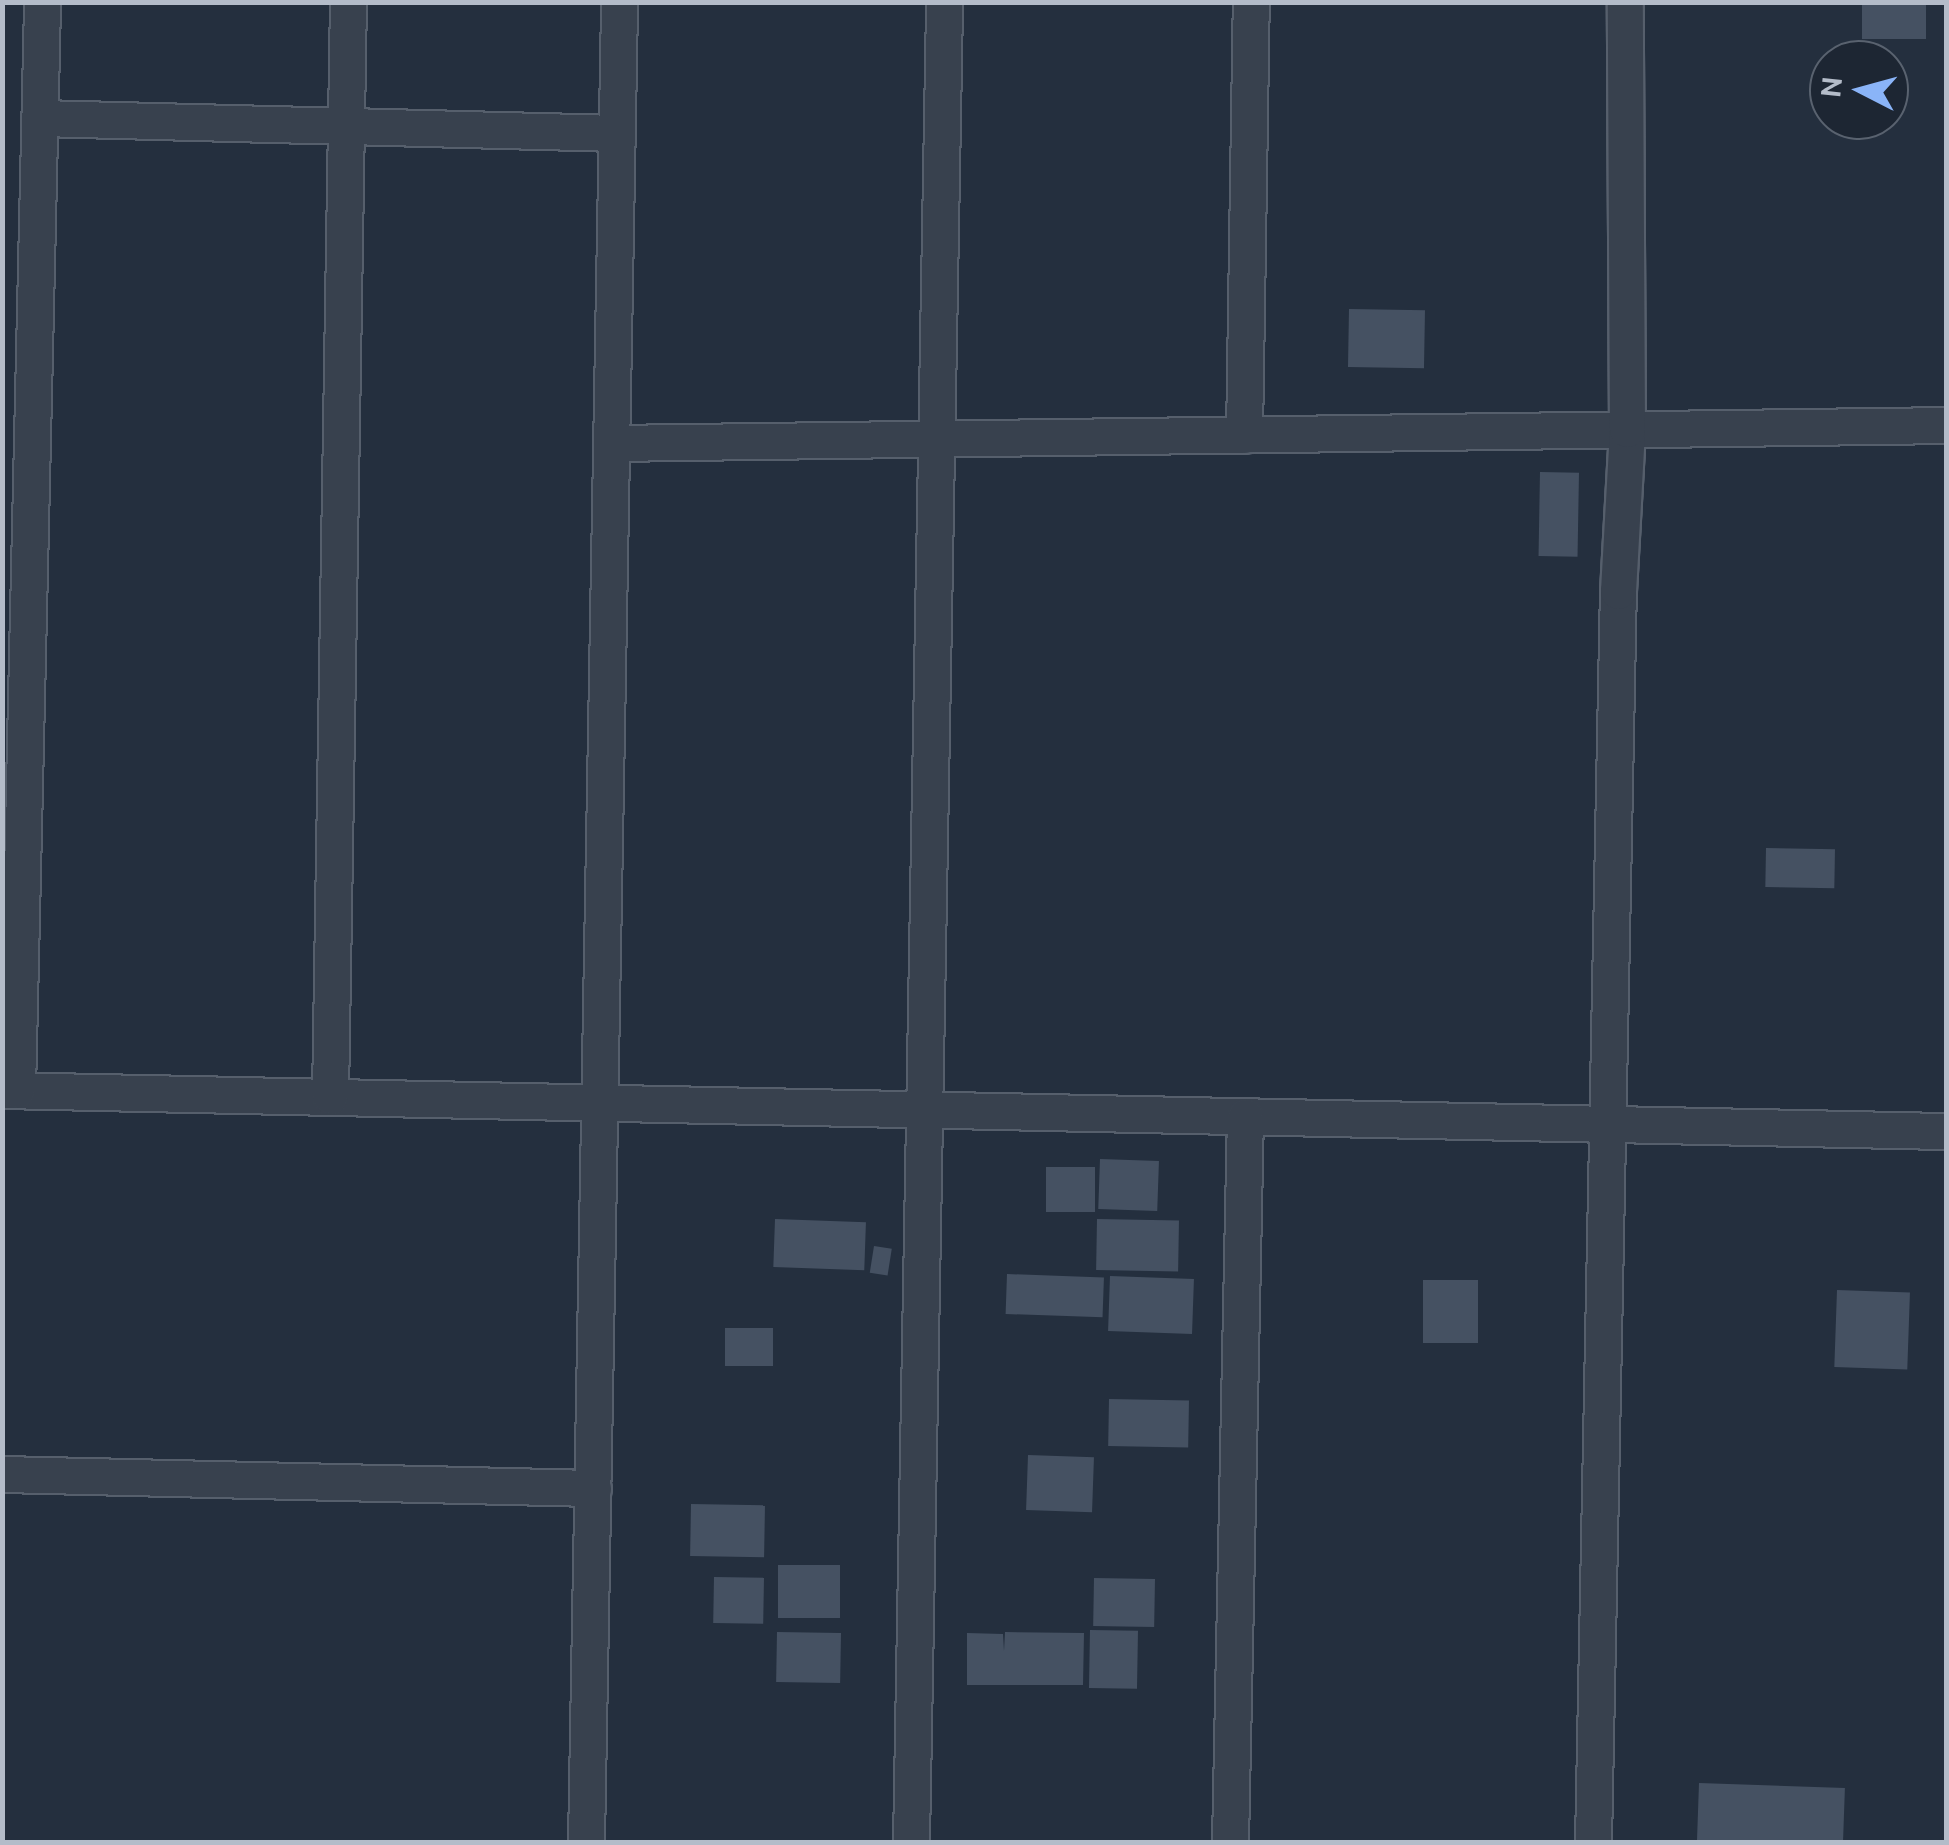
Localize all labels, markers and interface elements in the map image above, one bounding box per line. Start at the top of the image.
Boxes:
north arrow [1809,40,1909,140]
text: N [1814,75,1847,99]

